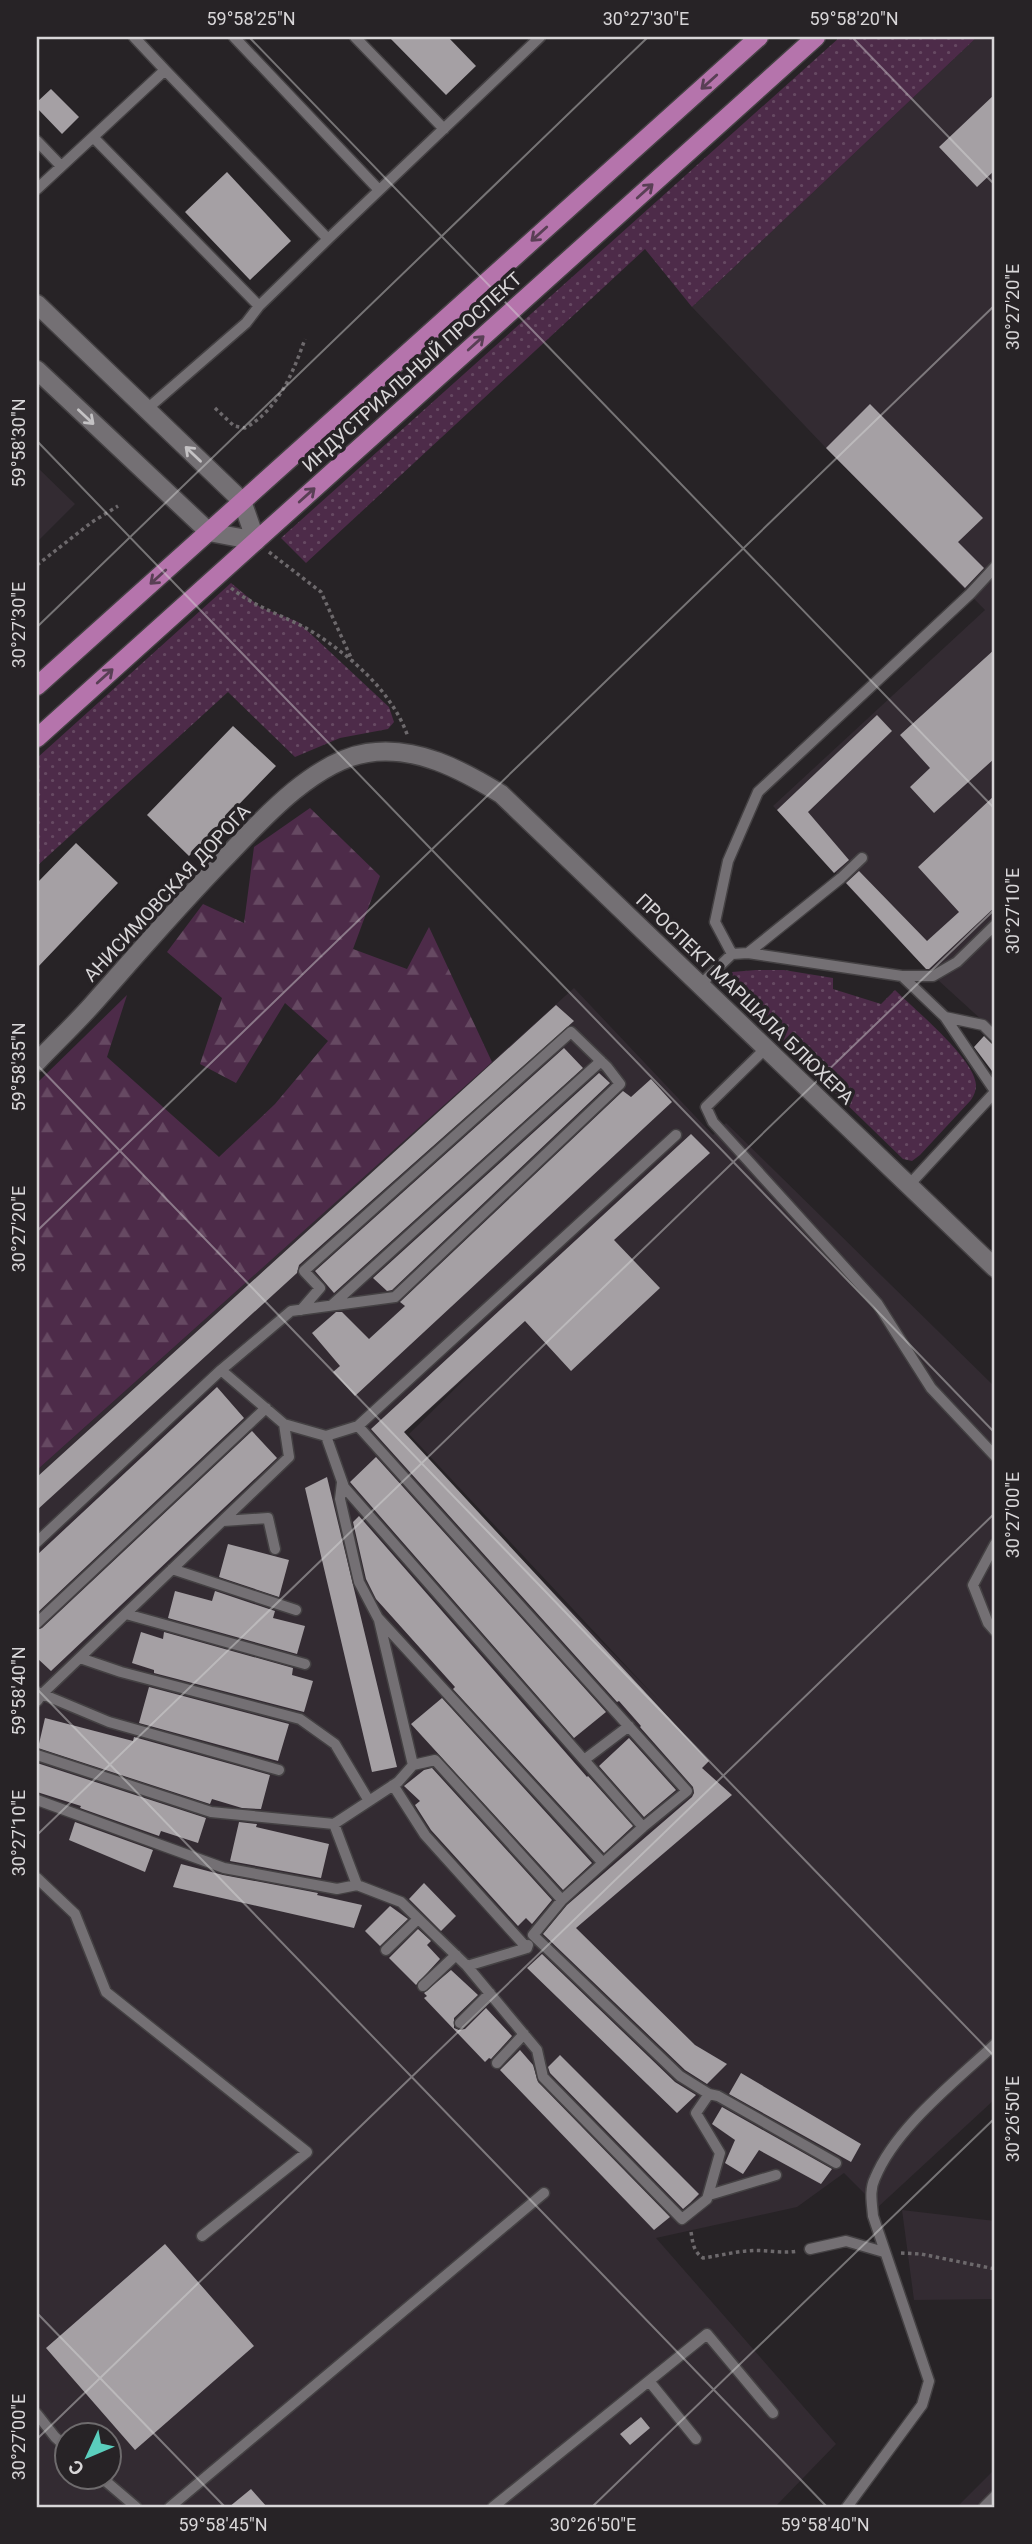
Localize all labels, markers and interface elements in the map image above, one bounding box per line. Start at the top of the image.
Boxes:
text: 59°58'25"N [206,8,296,29]
text: 30°27'30"E [603,8,689,29]
text: 59°58'20"N [809,8,899,29]
one-way arrow [701,74,718,91]
one-way arrow [636,182,653,199]
one-way arrow [531,226,548,243]
text: 30°27'20"E [1002,264,1023,350]
street label: ИНДУСТРИАЛЬНЫЙ ПРОСПЕКТ [297,267,527,477]
one-way arrow [467,335,485,351]
text: 59°58'30"N [8,398,29,488]
one-way arrow [78,408,95,425]
one-way arrow [185,445,202,462]
one-way arrow [298,487,316,503]
one-way arrow [149,569,167,585]
text: 30°27'30"E [8,582,29,668]
one-way arrow [96,668,113,685]
street label: АНИСИМОВСКАЯ ДОРОГА [79,799,256,986]
text: 30°27'10"E [1002,868,1023,954]
street label: ПРОСПЕКТ МАРШАЛА БЛЮХЕРА [631,889,859,1110]
text: 59°58'35"N [8,1022,29,1112]
text: 30°27'20"E [8,1186,29,1272]
text: 30°27'00"E [1002,1472,1023,1558]
text: 59°58'40"N [8,1646,29,1736]
text: 30°27'10"E [8,1790,29,1876]
text: 30°26'50"E [1002,2076,1023,2162]
text: 30°27'00"E [8,2394,29,2480]
north arrow [52,2422,122,2492]
text: С [64,2455,89,2480]
text: 59°58'45"N [178,2514,268,2535]
text: 30°26'50"E [550,2514,636,2535]
text: 59°58'40"N [780,2514,870,2535]

